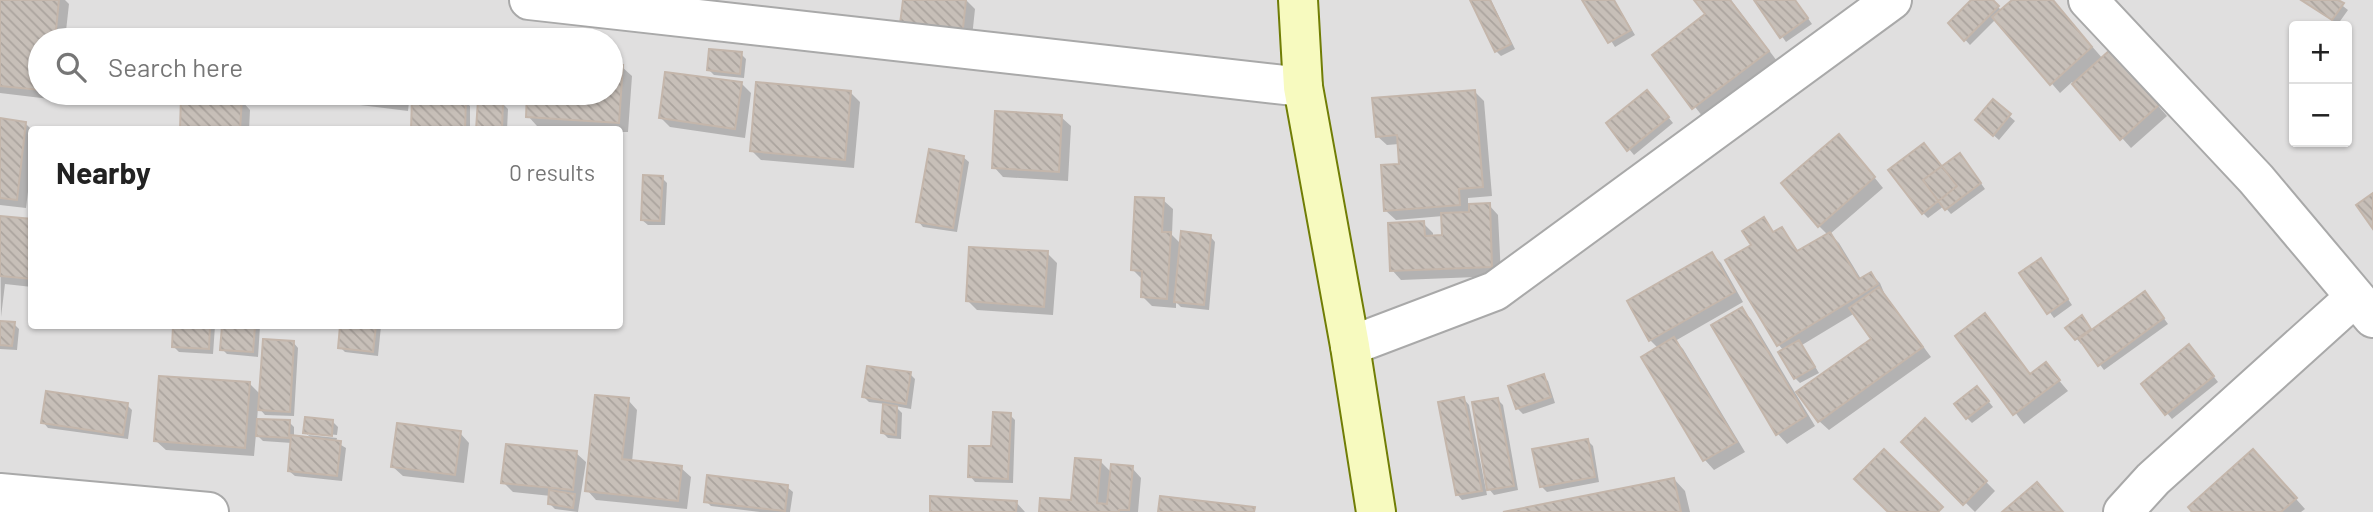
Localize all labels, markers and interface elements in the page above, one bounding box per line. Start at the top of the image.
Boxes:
map controls [2289,21,2352,147]
button: + [2289,21,2352,84]
search box [28,28,623,105]
icon: search [52,48,90,86]
text: Search here [108,51,243,82]
button: − [2289,84,2352,147]
text: Nearby [56,154,151,190]
text: 0 results [509,158,595,186]

